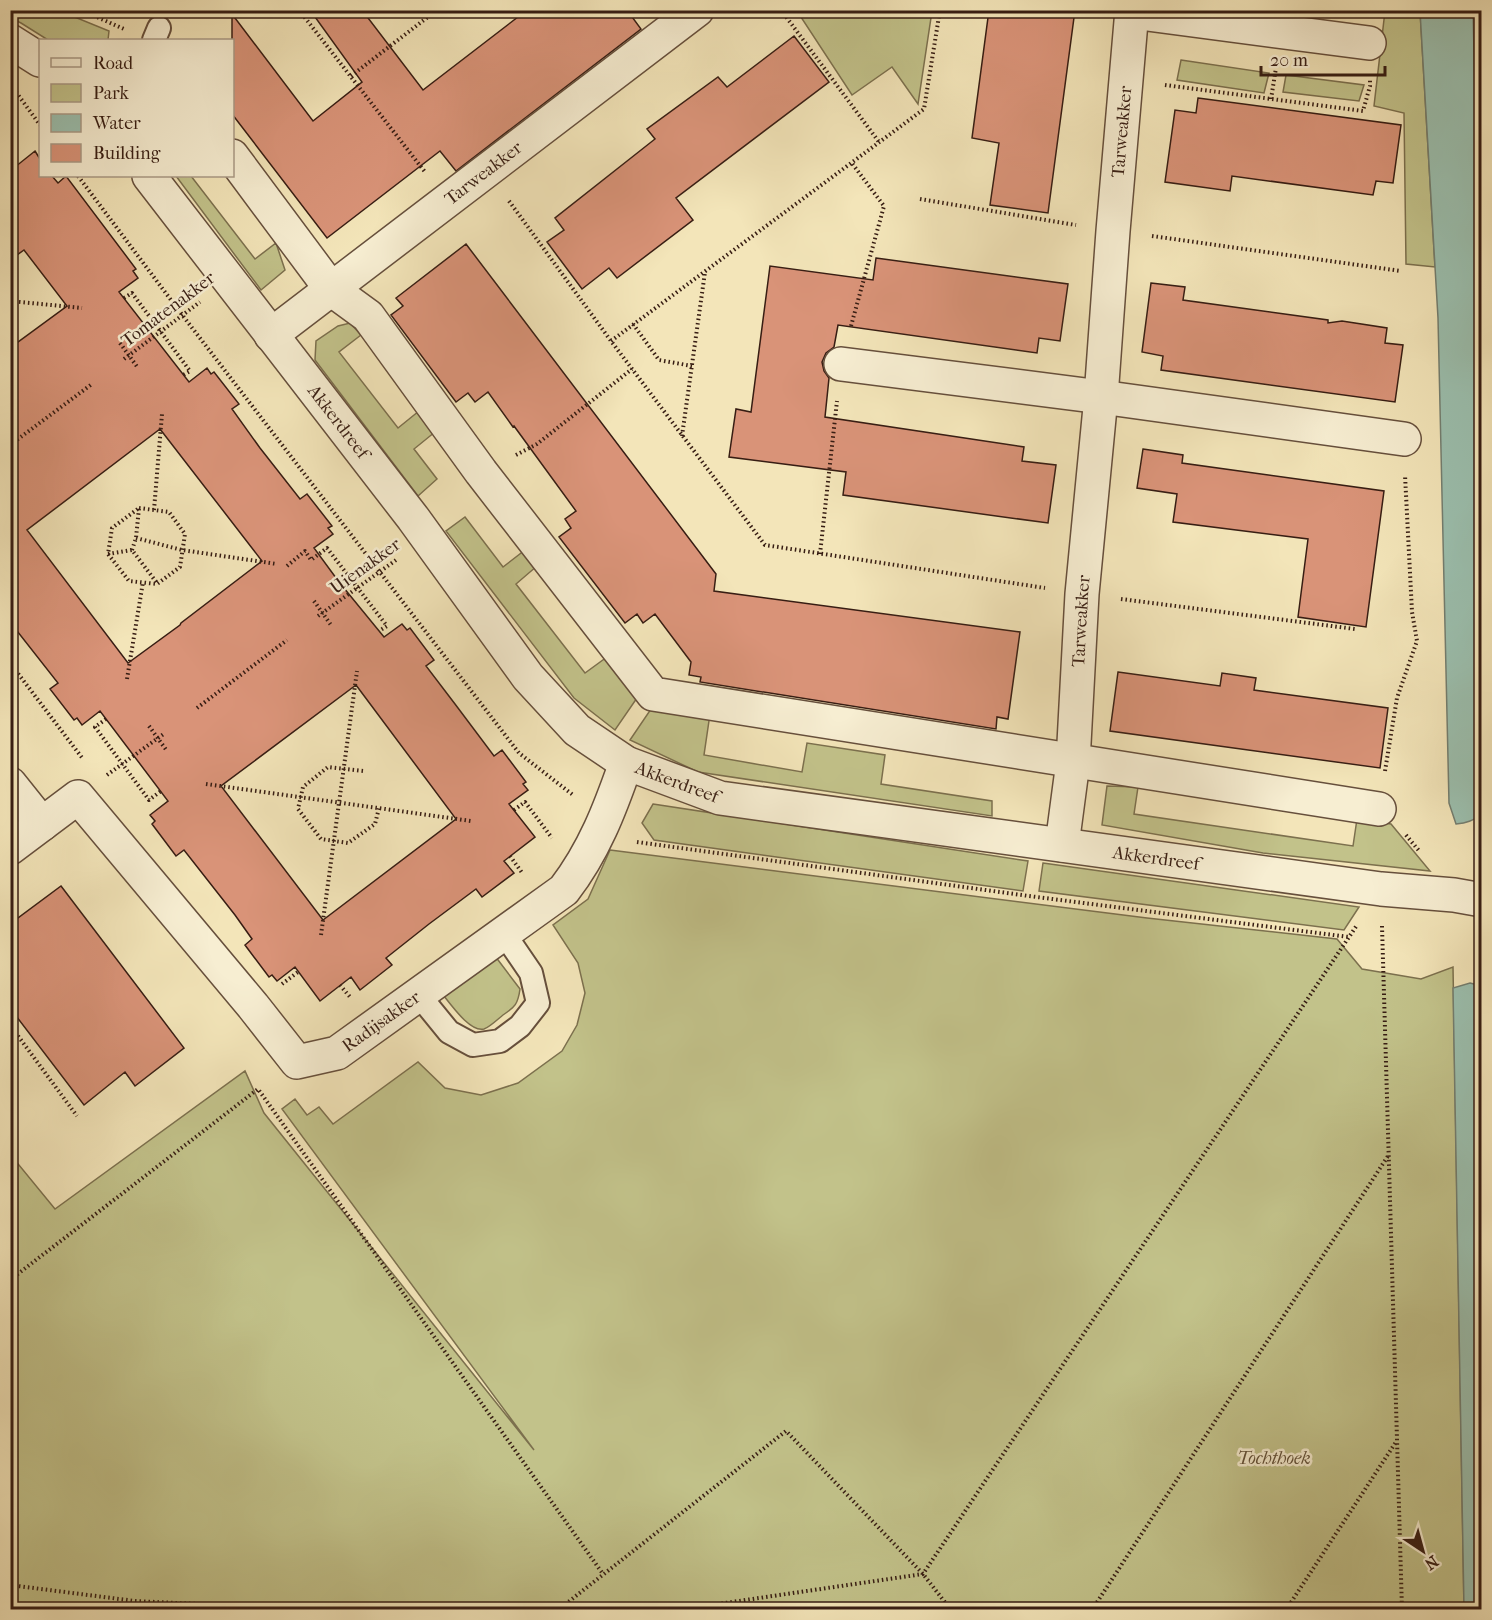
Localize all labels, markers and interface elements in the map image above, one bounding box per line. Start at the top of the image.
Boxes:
legend [39,39,234,177]
scale bar [1261,39,1386,77]
text: 20 m [1270,50,1308,71]
text: Road [93,53,133,74]
text: Park [93,83,130,104]
street label: Tarweakker [1108,85,1136,178]
text: Water [92,113,141,134]
street label: Tarweakker [441,137,527,210]
text: Building [93,143,161,164]
street label: Tomatenakker [117,267,220,351]
street label: Akkerdreef [302,380,376,466]
street label: Uienakker [326,534,405,599]
street label: Tarweakker [1068,574,1095,667]
street label: Akkerdreef [631,757,725,809]
street label: Akkerdreef [1110,842,1205,875]
street label: Radijsakker [338,986,425,1057]
park label: Tochthoek [1237,1448,1311,1469]
north arrow [1393,1521,1453,1581]
text: N [1420,1551,1442,1574]

